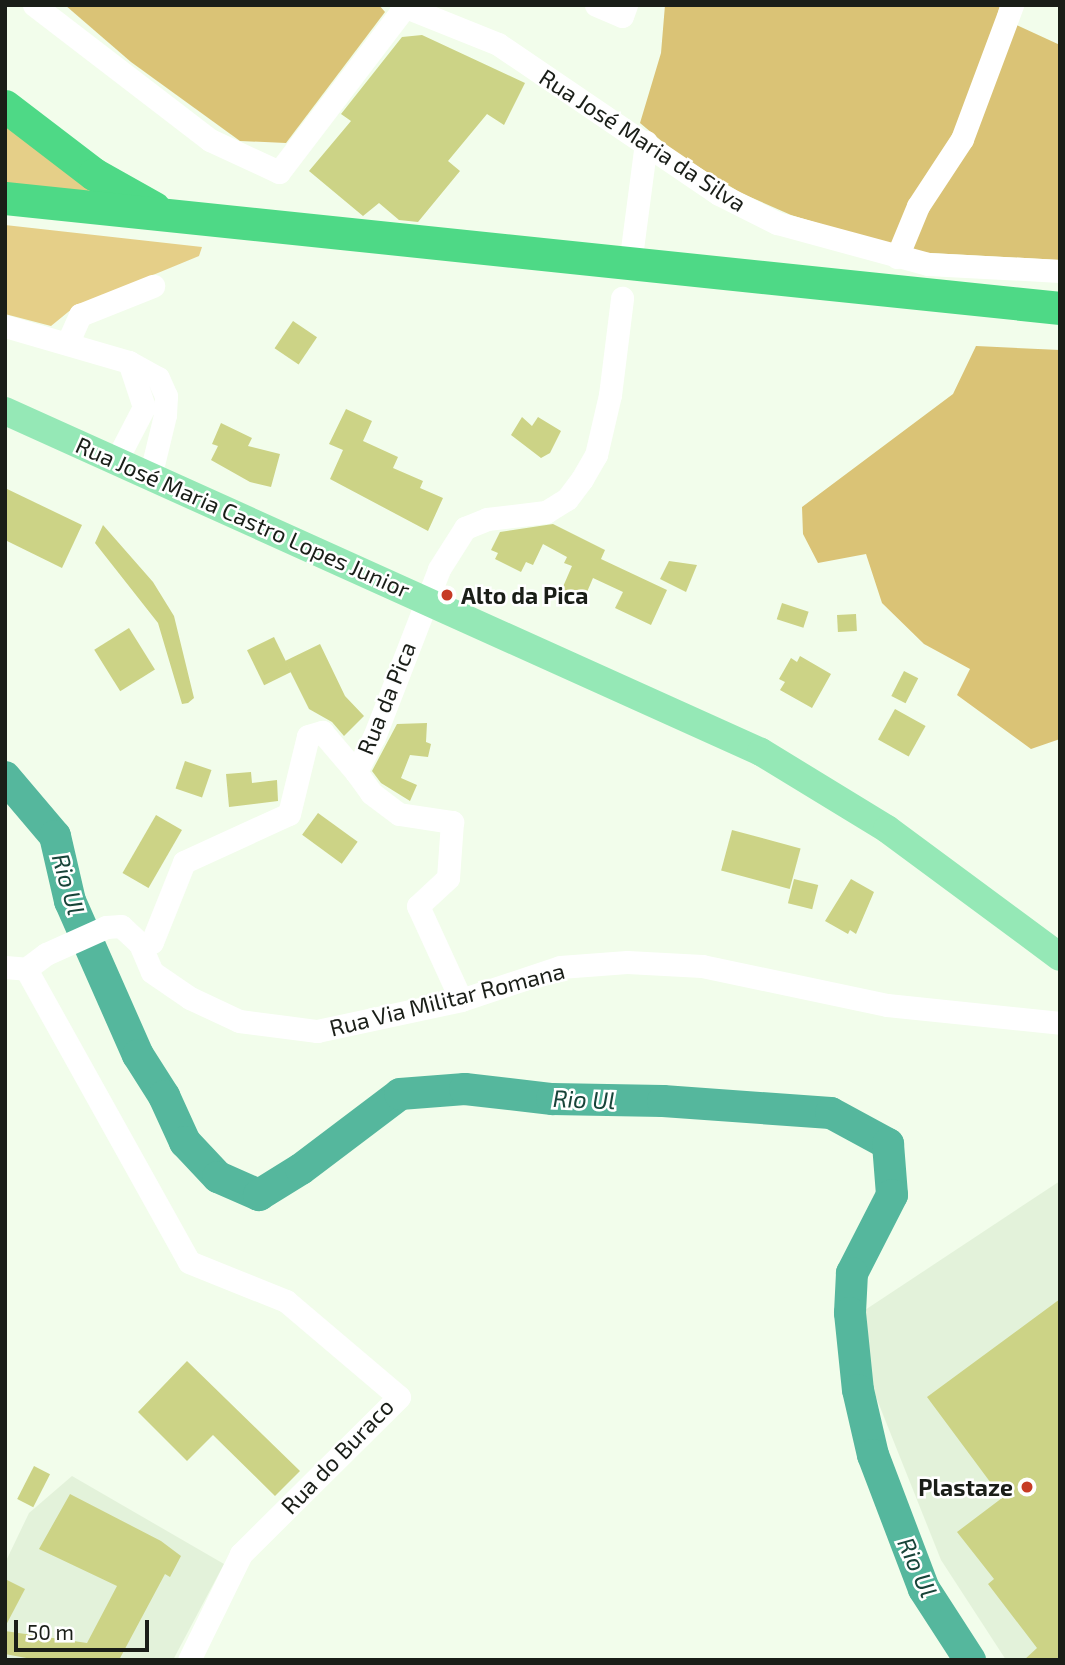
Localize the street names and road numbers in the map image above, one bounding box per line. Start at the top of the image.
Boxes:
street label: Rua José Maria da Silva [534,63,752,217]
street label: Rua José Maria Castro Lopes Junior [71,430,415,604]
street label: Rua da Pica [351,638,421,758]
street label: Rua Via Militar Romana [326,956,568,1042]
street label: Rua do Buraco [275,1393,399,1519]

